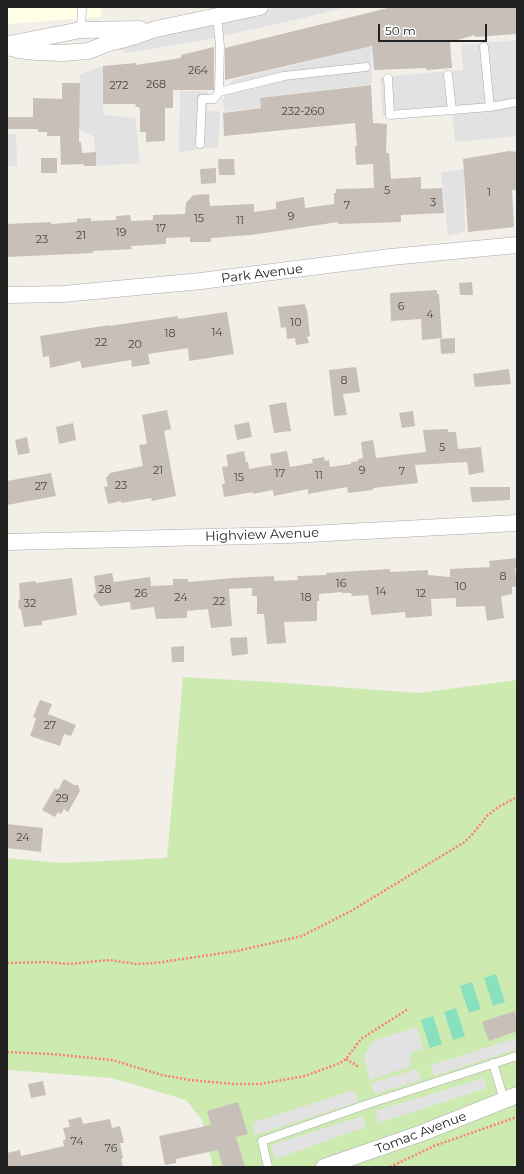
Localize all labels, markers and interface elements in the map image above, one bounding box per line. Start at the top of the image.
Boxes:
scale bar [380,16,489,42]
text: 50 m [385,23,416,38]
house number: 264 [188,64,208,78]
house number: 268 [146,78,166,92]
house number: 272 [110,79,128,93]
house number: 232-260 [282,105,324,119]
house number: 5 [384,184,390,198]
house number: 1 [487,186,491,200]
house number: 3 [430,196,436,210]
house number: 7 [344,199,350,213]
house number: 9 [288,210,294,224]
house number: 15 [194,212,204,226]
house number: 11 [236,214,244,228]
house number: 17 [156,222,166,236]
house number: 19 [116,226,126,240]
house number: 21 [76,229,86,243]
house number: 23 [36,233,48,247]
street label: Park Avenue [220,261,304,287]
house number: 6 [398,300,404,314]
house number: 4 [426,308,434,322]
house number: 10 [290,316,302,330]
house number: 14 [211,326,223,340]
house number: 18 [165,327,175,341]
house number: 22 [95,336,107,350]
house number: 20 [128,338,142,352]
house number: 8 [340,374,348,388]
house number: 5 [439,441,445,455]
house number: 21 [153,464,163,478]
house number: 9 [359,464,365,478]
house number: 7 [399,465,405,479]
house number: 17 [275,467,285,481]
house number: 11 [315,469,323,483]
house number: 15 [234,471,244,485]
house number: 23 [115,479,127,493]
house number: 27 [35,480,47,494]
street label: Highview Avenue [205,525,319,545]
house number: 8 [499,570,507,584]
house number: 16 [336,577,346,591]
house number: 10 [455,580,467,594]
house number: 28 [98,583,112,597]
house number: 14 [375,585,387,599]
house number: 26 [135,587,147,601]
house number: 12 [416,587,426,601]
house number: 24 [174,591,188,605]
house number: 18 [301,591,311,605]
house number: 22 [213,595,225,609]
house number: 32 [24,597,36,611]
house number: 27 [44,719,56,733]
house number: 29 [56,792,68,806]
house number: 24 [16,831,30,845]
street label: Tomac Avenue [373,1108,469,1158]
house number: 74 [70,1135,84,1149]
house number: 76 [105,1142,117,1156]

